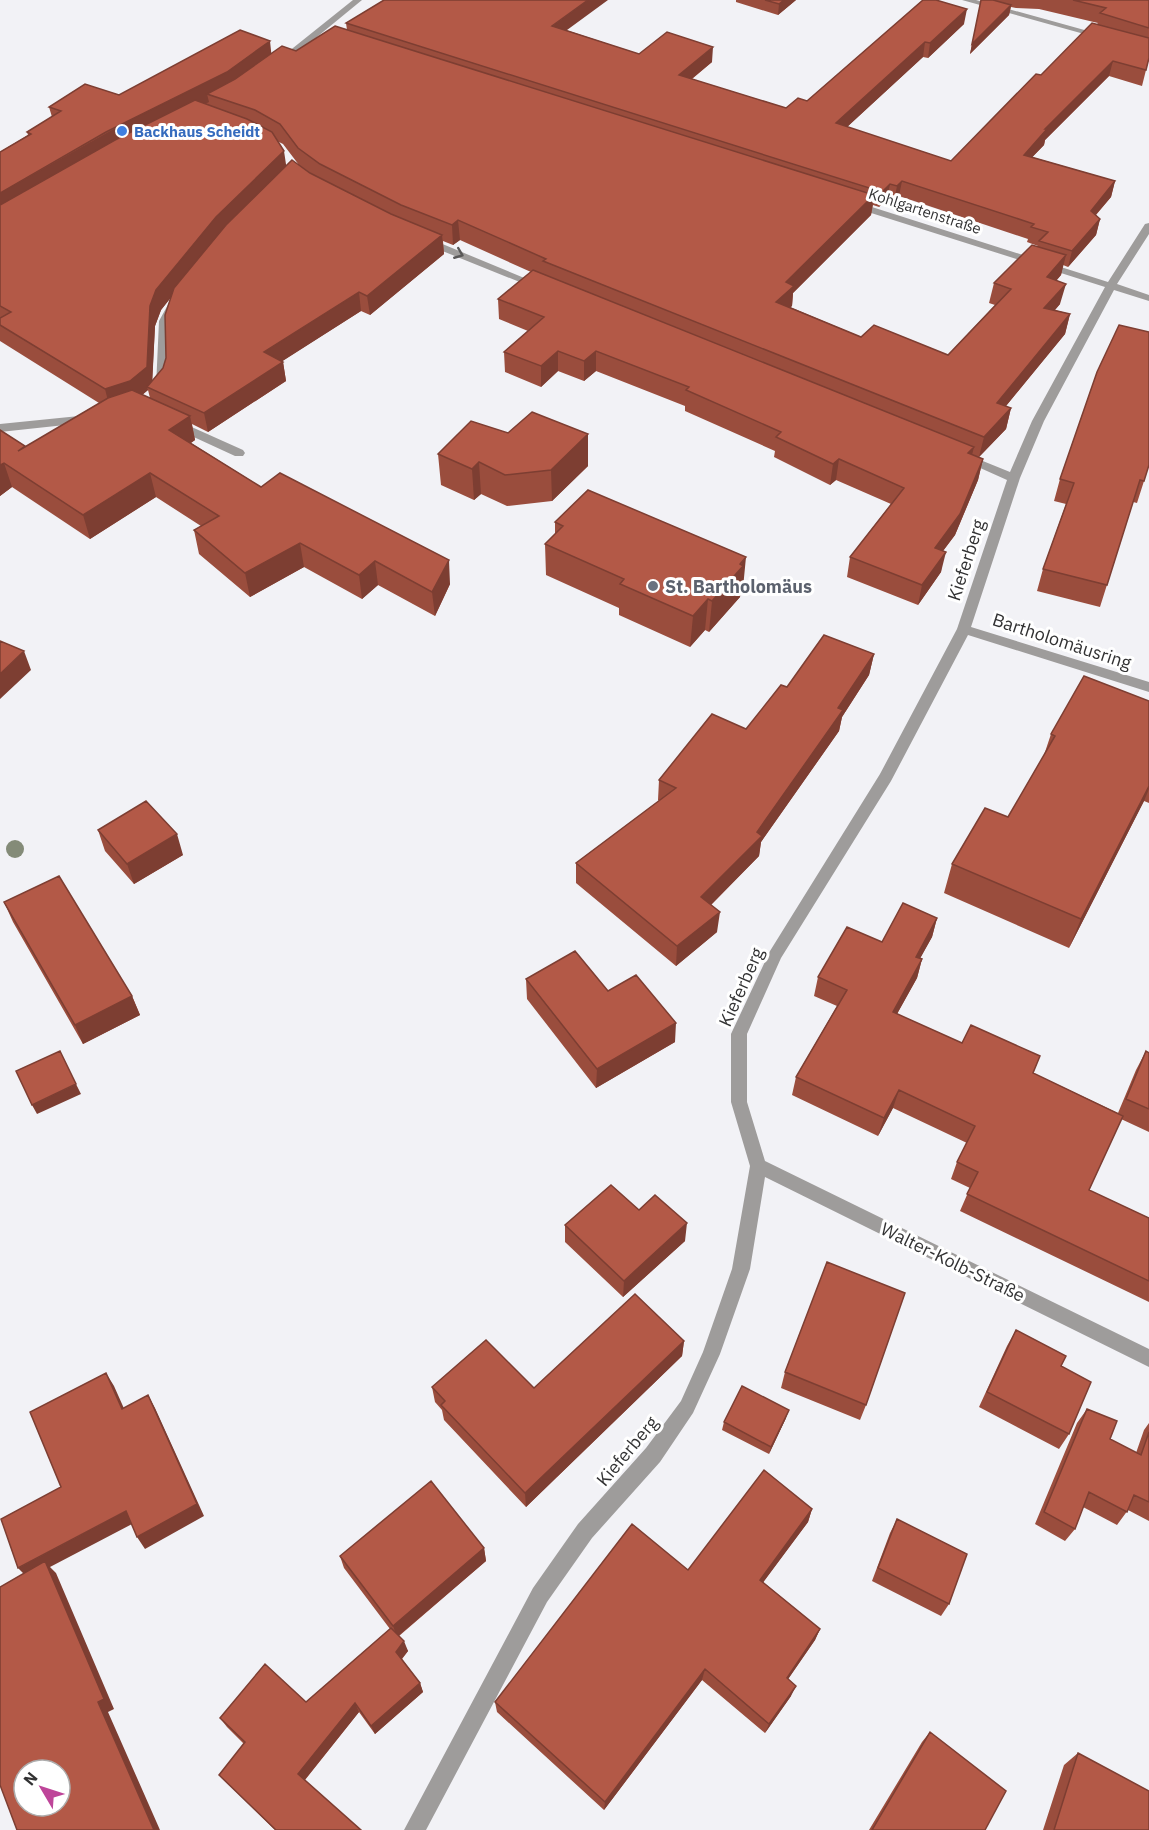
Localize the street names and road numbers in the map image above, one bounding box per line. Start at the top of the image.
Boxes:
street label: Kohlgartenstraße [866,184,984,238]
street label: Kieferberg [942,516,990,604]
street label: Bartholomäusring [990,608,1135,674]
street label: Kieferberg [713,943,769,1030]
street label: Walter-Kolb-Straße [877,1217,1029,1307]
street label: Kieferberg [591,1411,663,1491]

